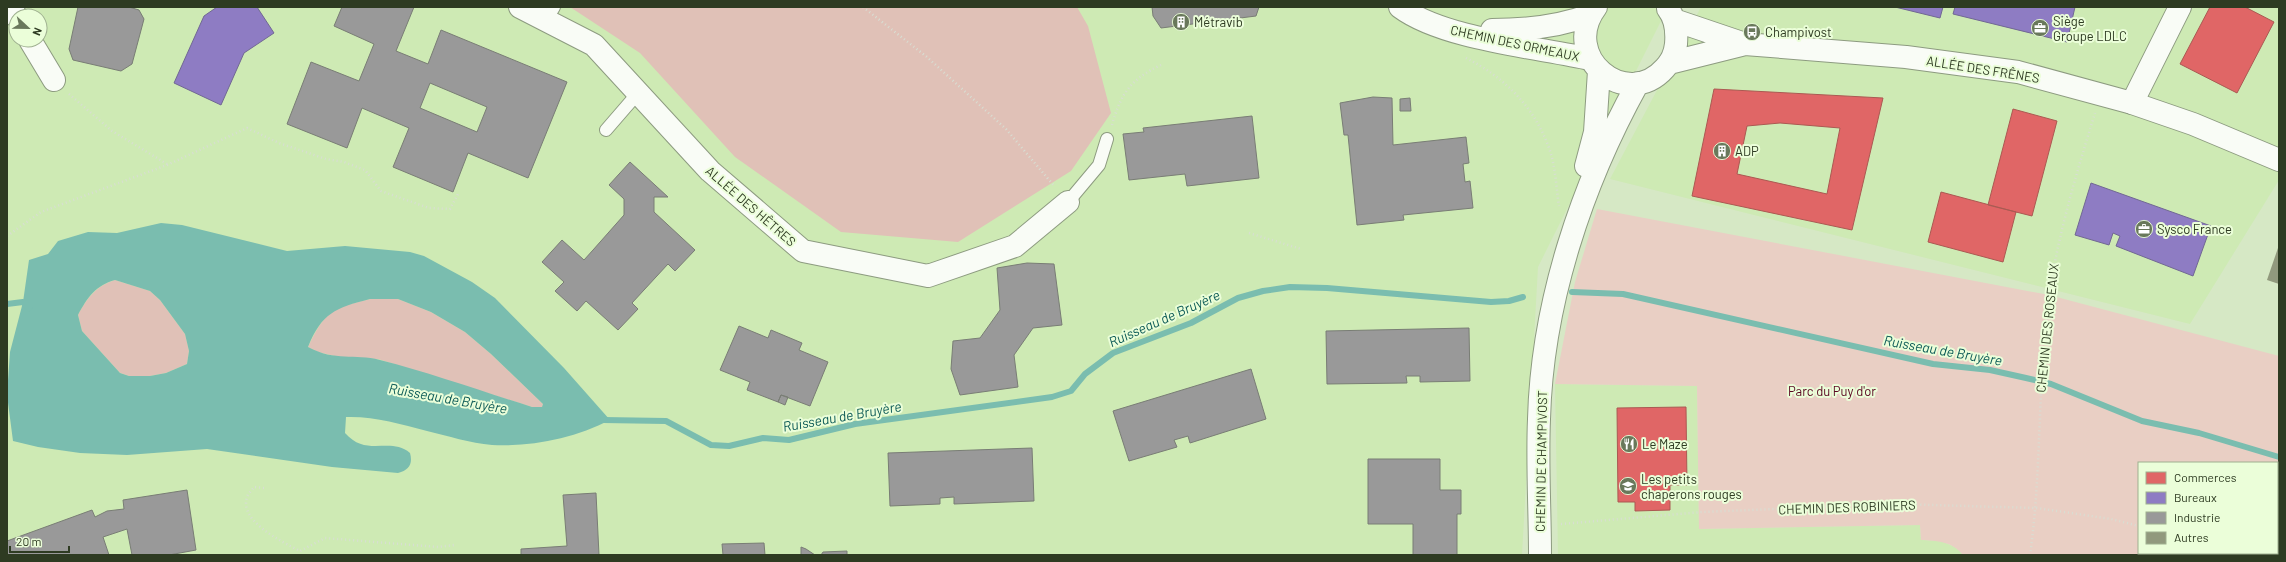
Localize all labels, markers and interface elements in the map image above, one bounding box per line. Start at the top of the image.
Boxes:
north arrow [8,8,48,48]
building icon: Métravib [1171,12,1191,32]
place label: Siège Groupe LDLC [2053,13,2127,44]
place label: Métravib [1194,14,1243,30]
office icon: Siège Groupe LDLC [2030,18,2050,38]
street label: CHEMIN DES ORMEAUX [1449,22,1581,65]
bus stop icon: Champivost [1742,22,1762,42]
place label: Champivost [1765,24,1832,40]
text: N [30,26,45,38]
street label: ALLÉE DES FRÊNES [1925,52,2041,86]
building icon: ADP [1712,141,1732,161]
place label: ADP [1735,143,1759,159]
street label: ALLÉE DES HÊTRES [703,162,799,250]
office icon: Sysco France [2134,219,2154,239]
place label: Sysco France [2157,221,2232,237]
street label: CHEMIN DES ROSEAUX [2032,262,2062,393]
water label: Ruisseau de Bruyère [1106,286,1222,350]
water label: Ruisseau de Bruyère [1882,331,2004,369]
water label: Ruisseau de Bruyère [387,379,509,417]
park label: Parc du Puy d'or [1788,383,1876,399]
street label: CHEMIN DE CHAMPIVOST [1532,390,1550,532]
water label: Ruisseau de Bruyère [781,397,903,435]
restaurant icon: Le Maze [1619,434,1639,454]
place label: Le Maze [1642,436,1688,452]
legend [2138,462,2278,554]
text: Commerces [2174,470,2237,484]
place label: Les petits chaperons rouges [1641,471,1742,502]
school or university icon: Les petits chaperons rouges [1618,476,1638,496]
text: Bureaux [2174,490,2217,504]
street label: CHEMIN DES ROBINIERS [1778,497,1916,517]
text: Industrie [2174,510,2220,524]
scale bar [10,528,69,554]
text: Autres [2174,530,2209,544]
text: 20 m [16,534,42,548]

